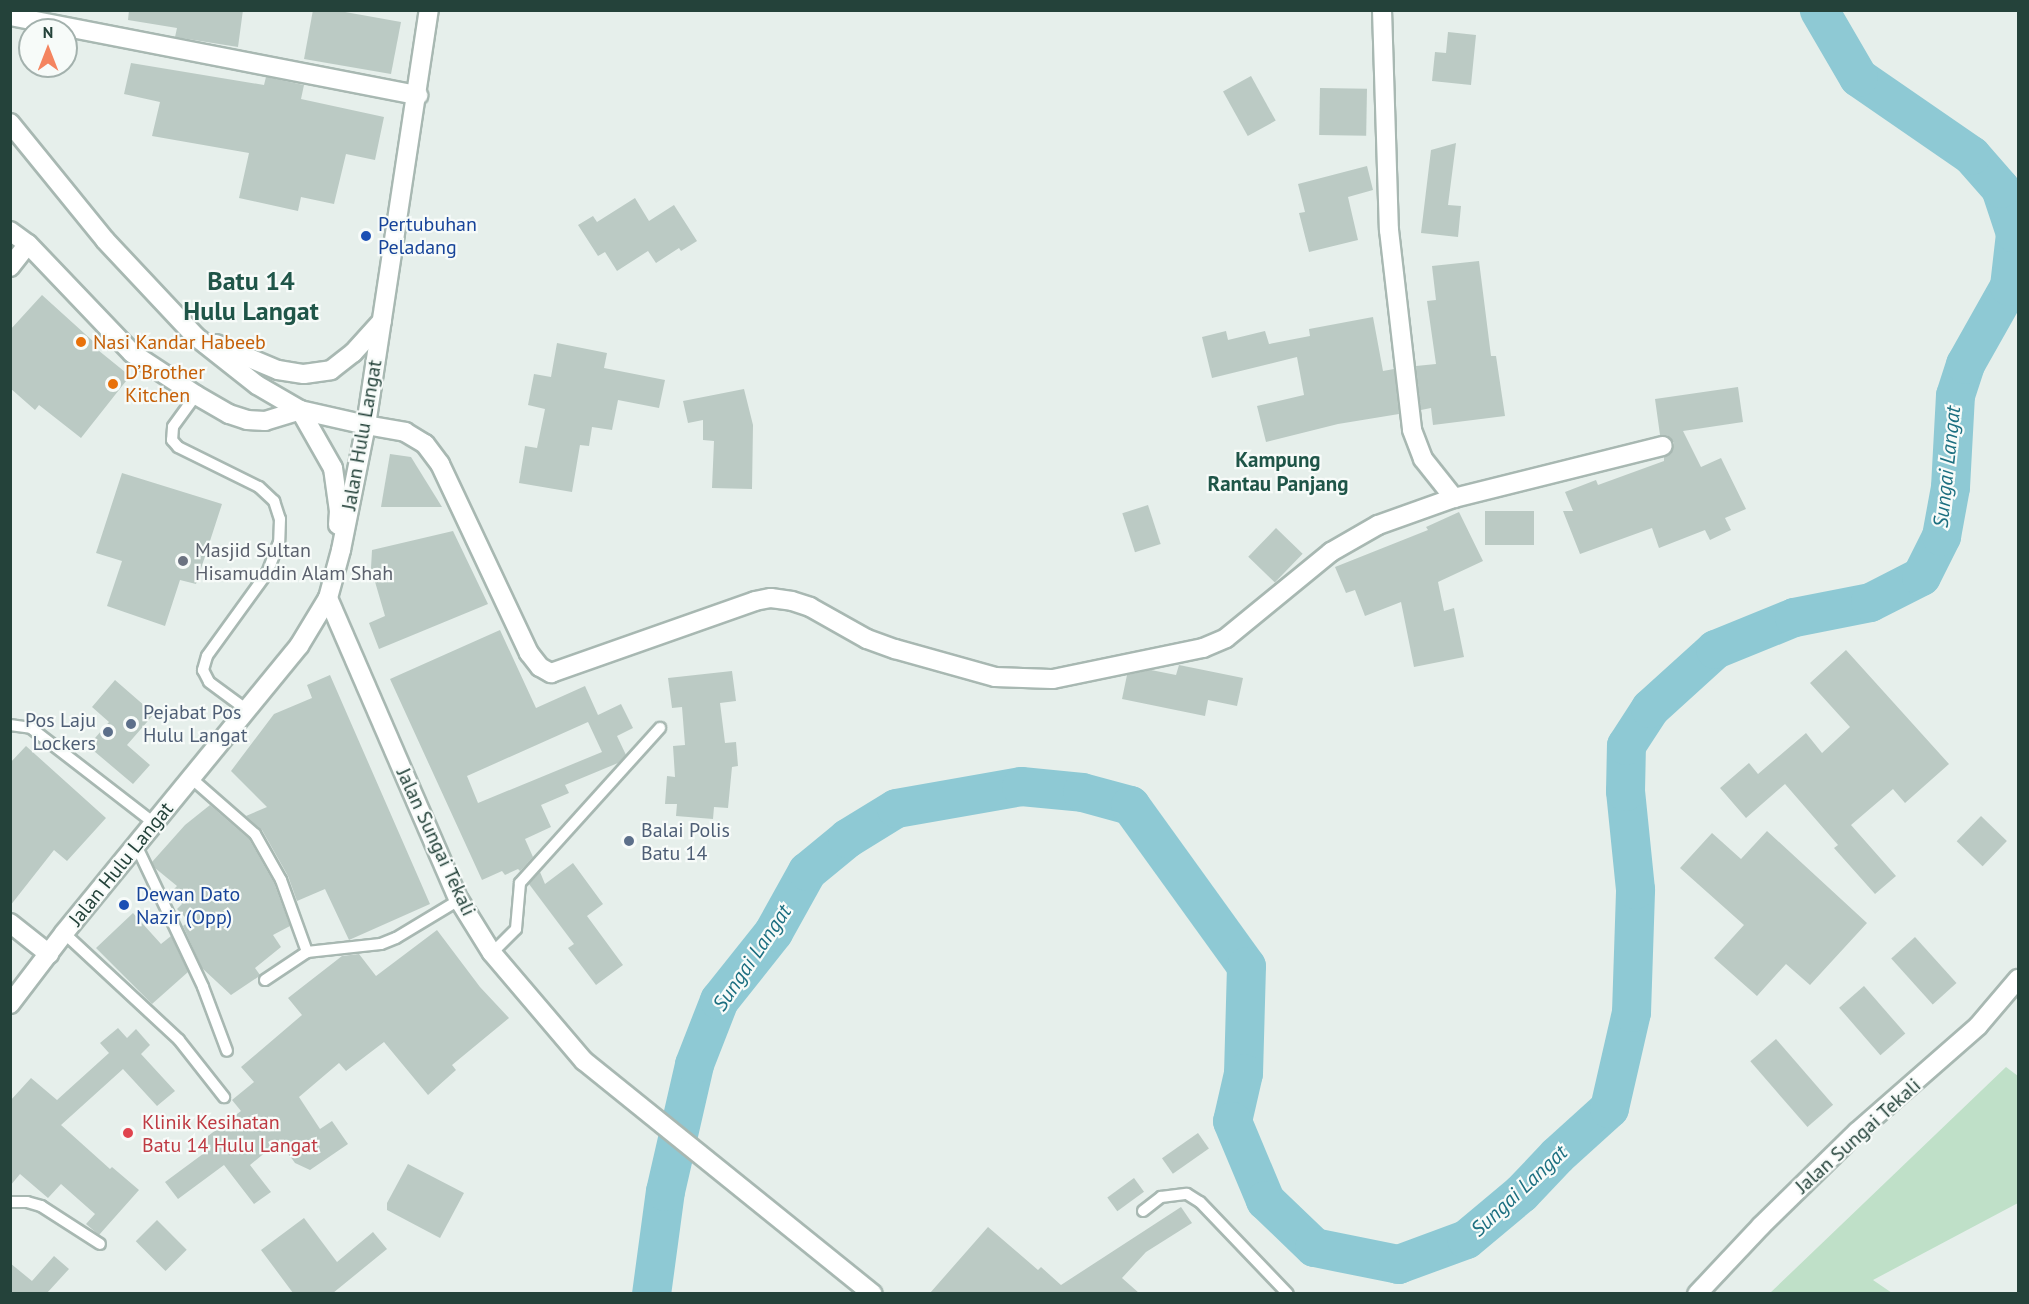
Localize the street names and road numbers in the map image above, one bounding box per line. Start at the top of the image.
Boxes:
street label: Jalan Hulu Langat [337,358,387,512]
street label: Jalan Sungai Tekali [391,764,481,920]
street label: Jalan Hulu Langat [64,797,178,931]
street label: Jalan Sungai Tekali [1790,1073,1926,1199]

